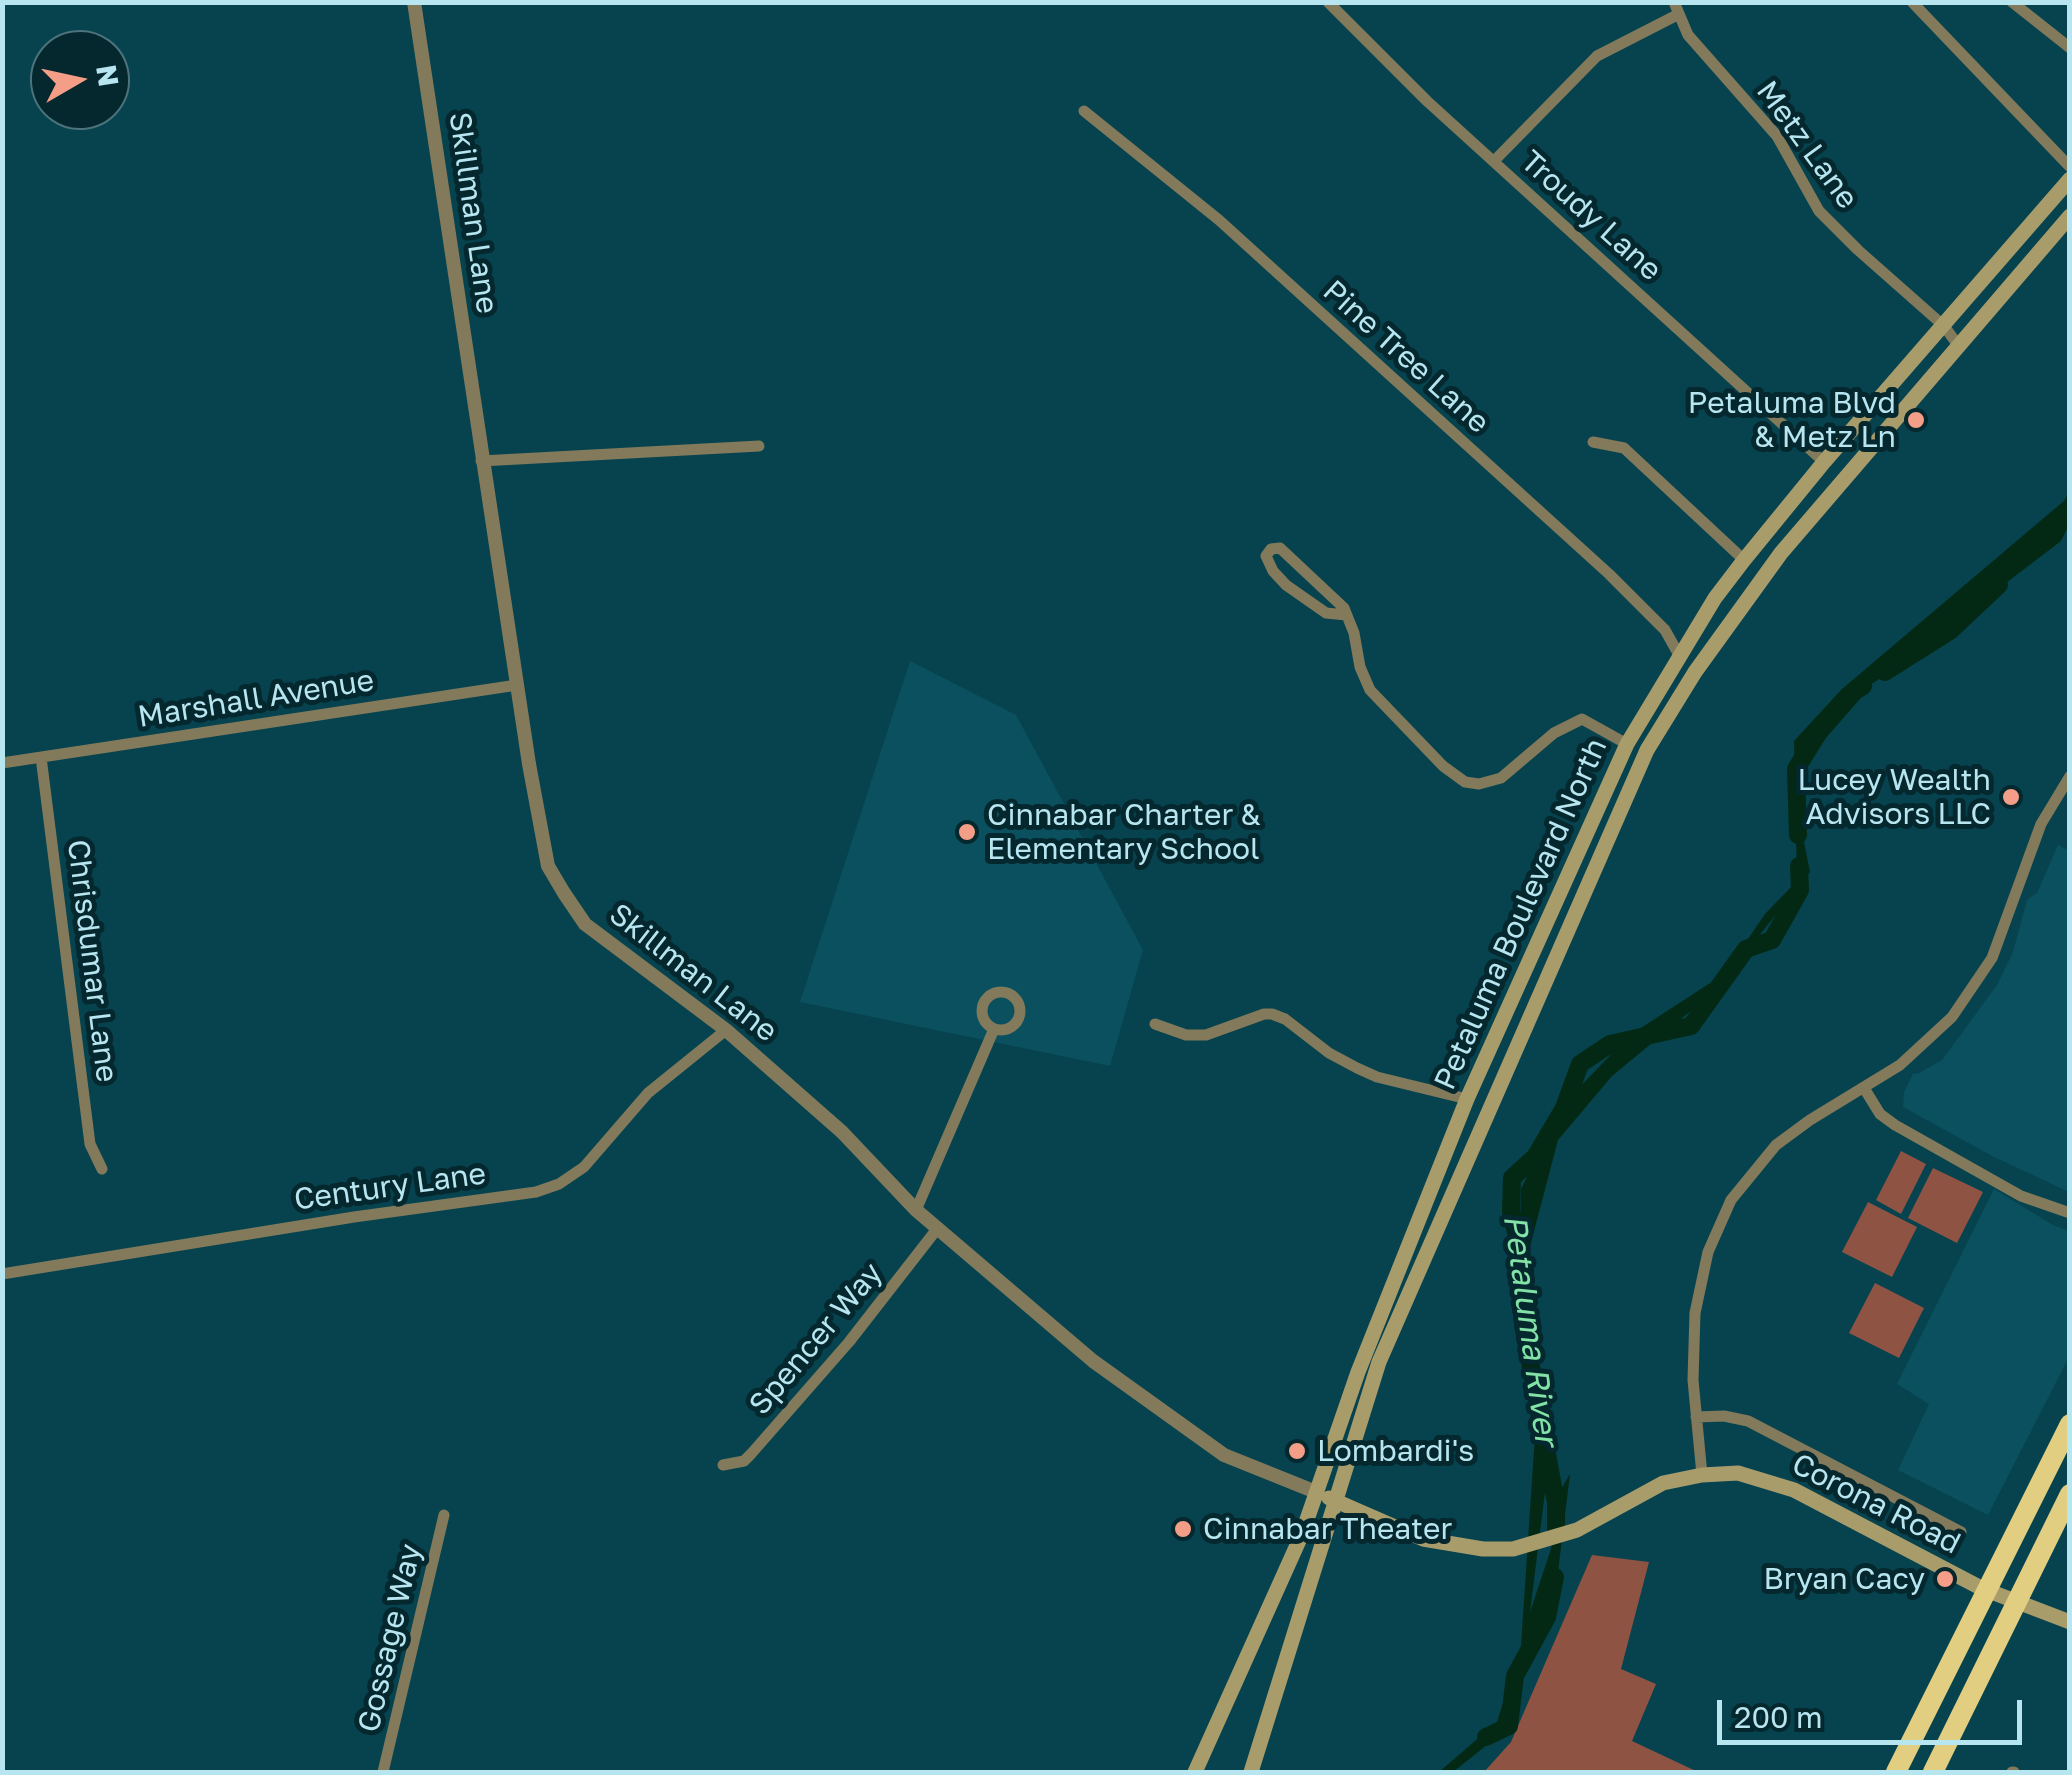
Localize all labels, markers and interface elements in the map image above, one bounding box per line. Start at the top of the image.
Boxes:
north arrow [30,30,130,130]
text: N [90,62,126,89]
street label: Metz Lane [1749,74,1865,216]
street label: Skillman Lane [441,110,505,316]
street label: Troudy Lane [1513,144,1669,288]
street label: Pine Tree Lane [1316,273,1496,441]
place label: Petaluma Blvd & Metz Ln [1688,385,1896,456]
marker: Petaluma Blvd & Metz Ln [1905,409,1927,431]
street label: Marshall Avenue [135,663,377,735]
street label: Petaluma Boulevard North [1427,733,1615,1095]
place label: Lucey Wealth Advisors LLC [1798,762,1991,832]
marker: Lucey Wealth Advisors LLC [2000,786,2022,808]
place label: Cinnabar Charter & Elementary School [987,797,1261,868]
marker: Cinnabar Charter & Elementary School [956,821,978,843]
street label: Chrisdumar Lane [59,838,125,1084]
street label: Skillman Lane [602,896,784,1050]
street label: Century Lane [292,1156,488,1218]
water label: Petaluma River [1495,1212,1565,1448]
street label: Spencer Way [742,1256,890,1422]
place label: Lombardi's [1317,1433,1474,1469]
marker: Lombardi's [1286,1440,1308,1462]
street label: Corona Road [1786,1446,1966,1562]
place label: Cinnabar Theater [1203,1511,1452,1547]
marker: Cinnabar Theater [1172,1518,1194,1540]
street label: Gossage Way [351,1540,429,1736]
place label: Bryan Cacy [1764,1561,1925,1597]
marker: Bryan Cacy [1934,1568,1956,1590]
scale bar [1722,1680,2027,1742]
text: 200 m [1734,1699,1823,1735]

